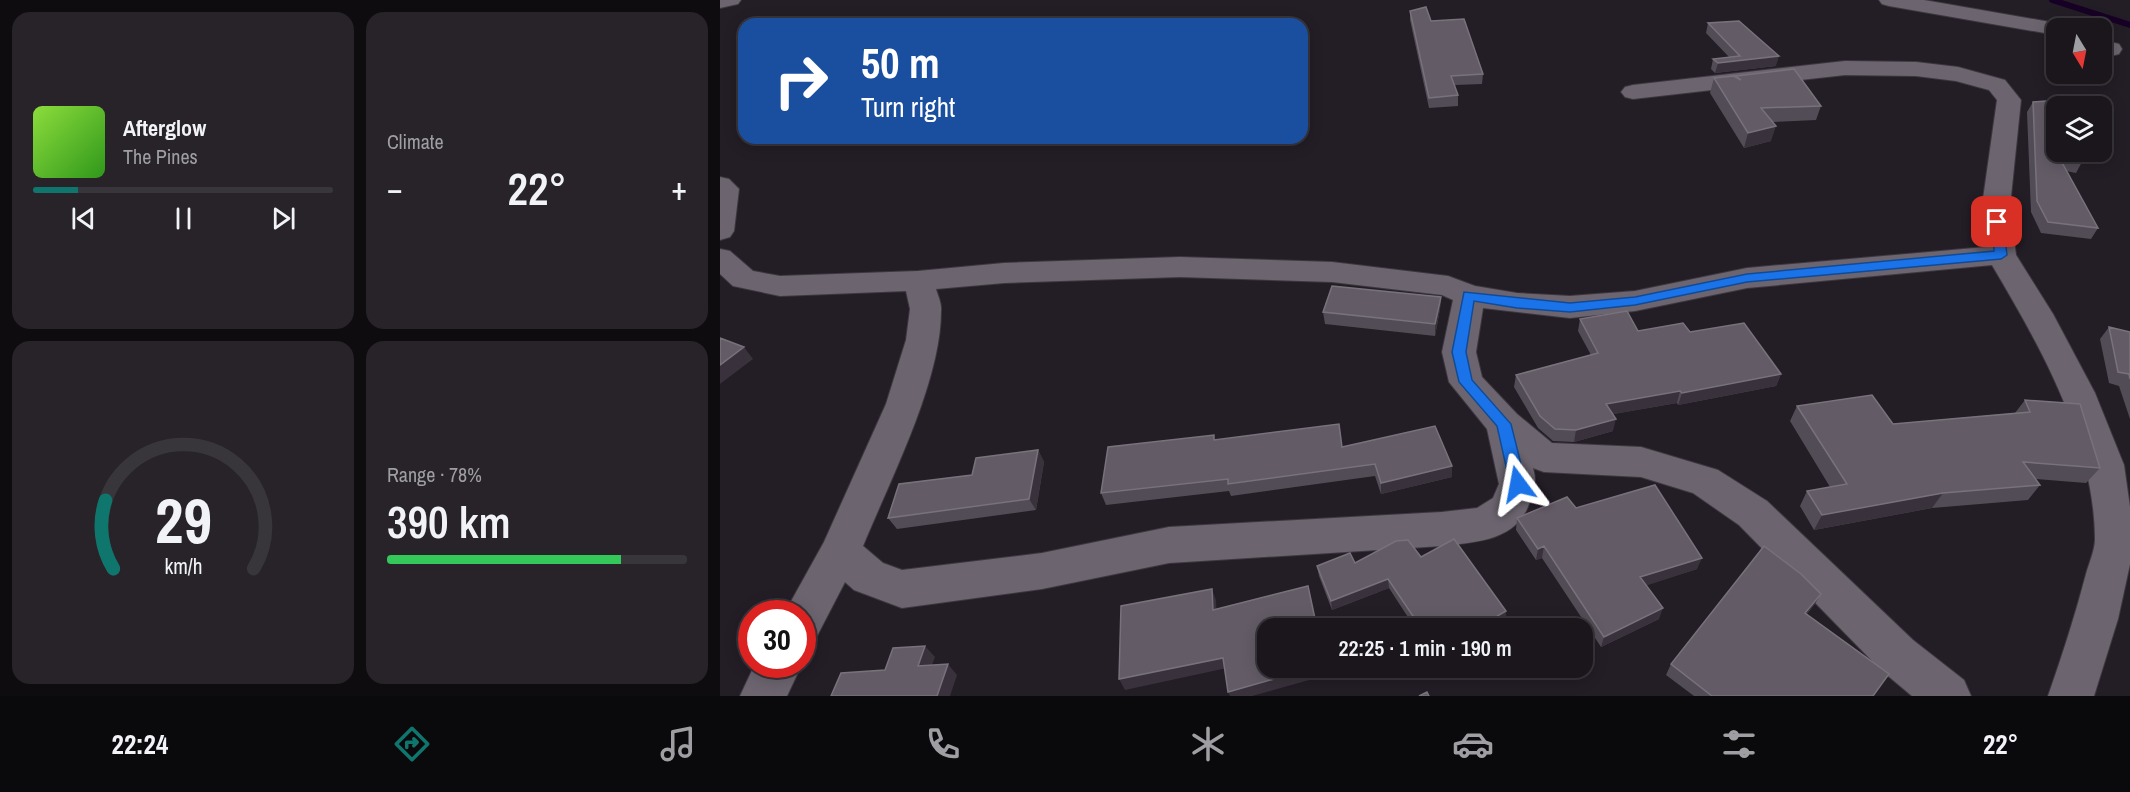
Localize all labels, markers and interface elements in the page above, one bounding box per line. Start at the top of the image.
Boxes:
north arrow [2046,18,2112,84]
map controls [2046,18,2112,162]
text: 50 m [861,35,940,91]
icon: right [762,42,840,120]
text: Turn right [861,89,955,125]
button: layers [2046,96,2112,162]
text: Afterglow [123,113,206,143]
text: Climate [387,128,444,155]
text: The Pines [123,143,198,170]
text: 22° [507,158,567,219]
text: − [387,166,403,210]
text: + [671,166,687,210]
pin [1971,196,2022,247]
icon: previous [67,202,100,235]
icon: pause [167,202,200,235]
icon: next [267,202,300,235]
icon: arrive [1980,205,2013,238]
position arrow [1486,452,1550,516]
text: Range · 78% [387,461,482,488]
text: 29 [155,478,211,562]
text: 390 km [387,491,511,552]
text: km/h [164,553,202,582]
speed limit sign: 30 [738,600,816,678]
text: 22:25 · 1 min · 190 m [1338,633,1512,663]
icon: directions [391,723,433,765]
icon: music [657,723,699,765]
icon: phone [922,723,964,765]
icon: climate [1187,723,1229,765]
icon: car [1452,723,1494,765]
icon: filters [1718,723,1760,765]
text: 22:24 [112,726,168,762]
text: 22° [1983,726,2018,762]

